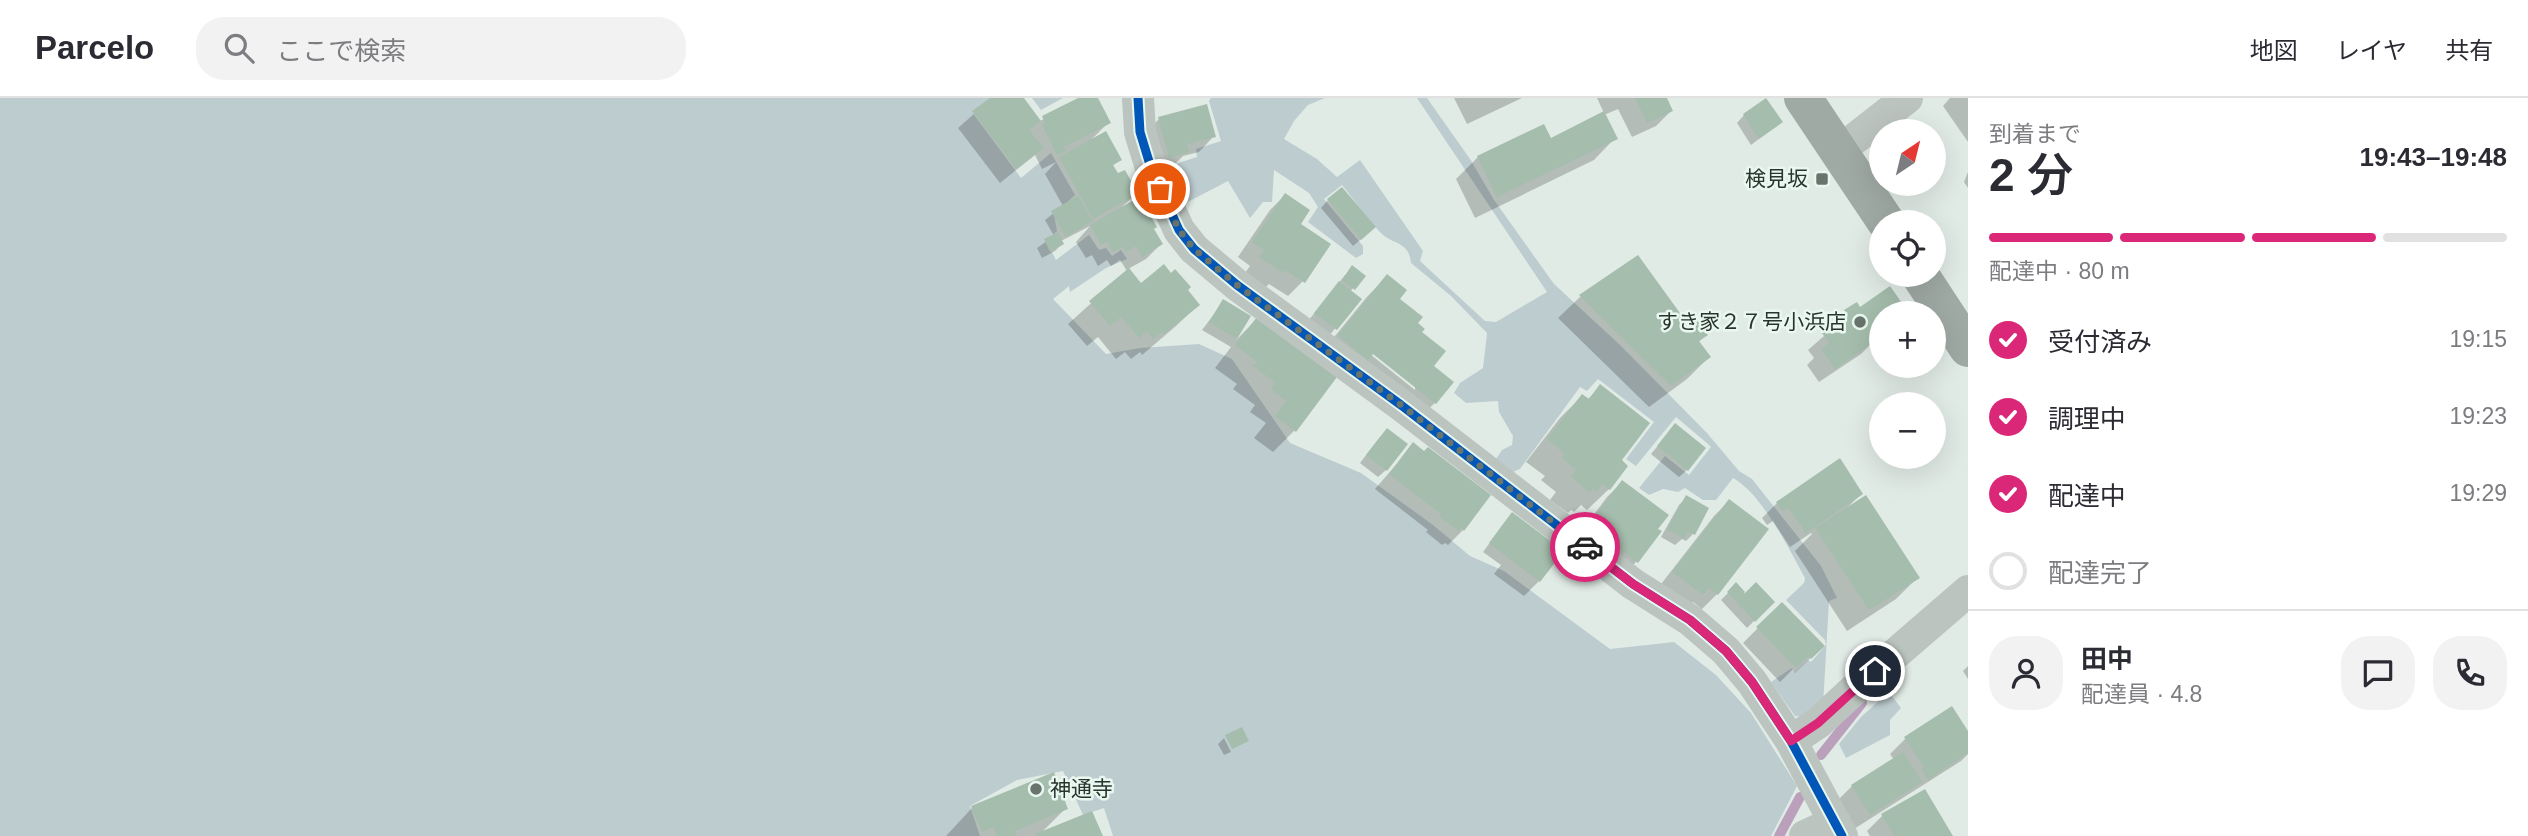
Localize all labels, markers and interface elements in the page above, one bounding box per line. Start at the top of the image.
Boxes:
search box [196,17,686,80]
text: Parcelo [35,29,154,66]
icon: search [220,29,258,67]
text: ここで検索 [276,36,406,66]
text: 地図 [2250,37,2298,64]
text: レイヤ [2336,37,2407,64]
text: 共有 [2445,37,2493,64]
north arrow [1869,119,1946,196]
map controls [1869,119,1946,469]
text: 到着まで [1989,121,2081,147]
text: 19:43–19:48 [2360,142,2507,172]
text: 2 分 [1989,149,2073,201]
pin [1130,159,1190,219]
place label: 検見坂 [1745,167,1808,190]
icon: bag [1141,170,1179,208]
marker: 検見坂 [1814,171,1830,187]
button: locate [1869,210,1946,287]
text: 配達中 · 80 m [1989,258,2130,284]
button: + [1869,301,1946,378]
place label: すき家２７号小浜店 [1657,310,1846,333]
marker: すき家２７号小浜店 [1852,314,1868,330]
icon: check [1989,321,2027,359]
text: 19:15 [2449,326,2507,352]
text: 受付済み [2048,327,2152,357]
button: − [1869,392,1946,469]
icon: check [1989,398,2027,436]
text: 19:23 [2449,403,2507,429]
text: 調理中 [2048,404,2126,434]
icon: check [1989,475,2027,513]
text: 19:29 [2449,480,2507,506]
text: 配達中 [2048,481,2126,511]
courier [1550,512,1620,582]
icon: car [1566,528,1604,566]
text: 配達完了 [2048,558,2152,588]
button: person [1989,636,2063,710]
button: chat [2341,636,2415,710]
button: phone [2433,636,2507,710]
pin [1845,641,1905,701]
text: 田中 [2081,644,2133,674]
icon: home [1856,652,1894,690]
text: 配達員 · 4.8 [2081,681,2202,707]
place label: 神通寺 [1050,777,1113,800]
marker: 神通寺 [1028,781,1044,797]

